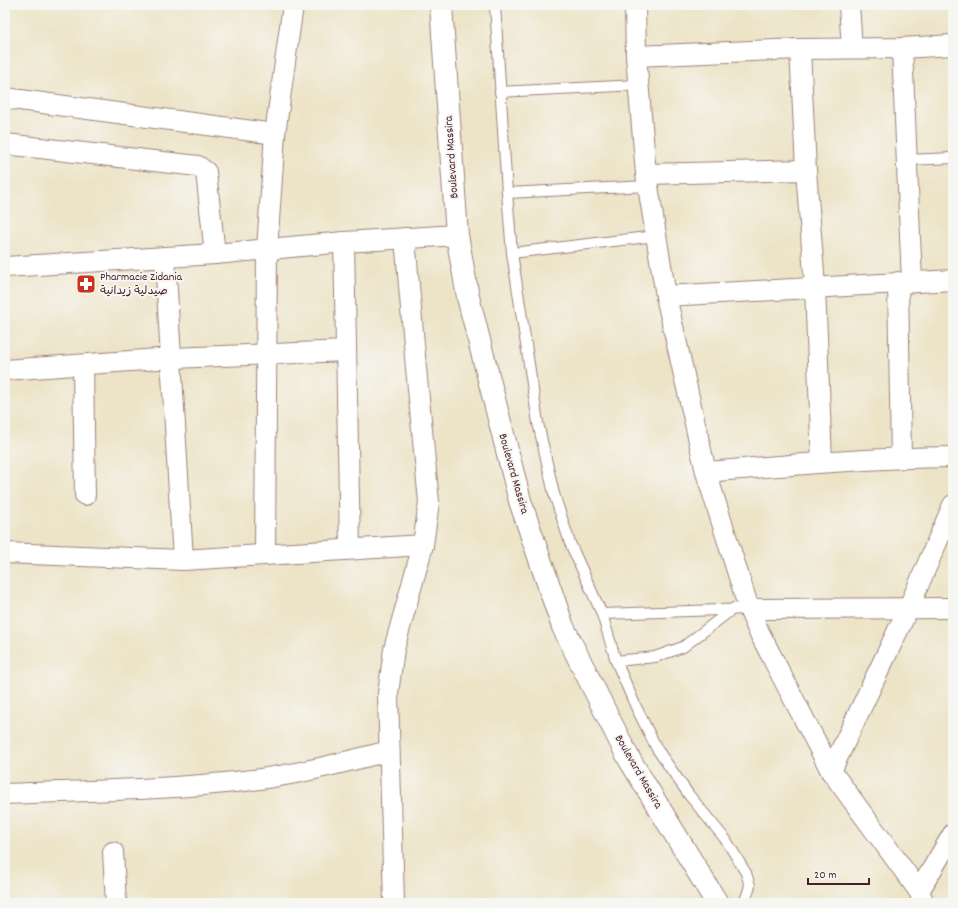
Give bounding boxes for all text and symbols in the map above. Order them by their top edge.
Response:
street label: Boulevard Massira [441,115,463,199]
place label: Pharmacie Zidania صيدلية زيدانية [100,269,182,300]
pharmacy icon: Pharmacie Zidania صيدلية زيدانية [75,273,97,295]
street label: Boulevard Massira [493,432,533,517]
street label: Boulevard Massira [610,732,666,812]
scale bar [808,860,869,886]
text: 20 m [814,867,837,884]

